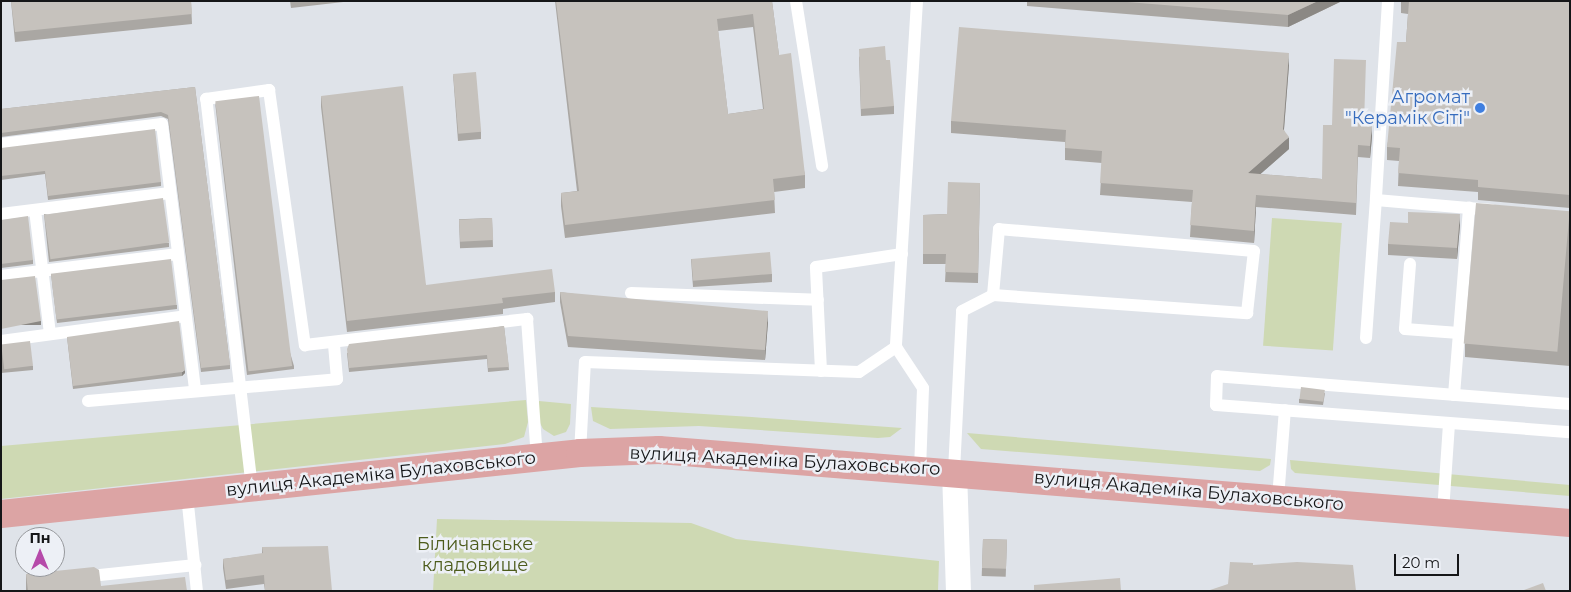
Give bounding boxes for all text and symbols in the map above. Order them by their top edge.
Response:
place label: Агромат "Керамік Сіті" [1345,87,1470,130]
marker: Агромат "Керамік Сіті" [1474,102,1486,114]
street label: вулиця Академіка Булаховського [629,442,941,480]
street label: вулиця Академіка Булаховського [225,447,537,501]
street label: вулиця Академіка Булаховського [1033,467,1345,515]
north arrow [15,527,65,577]
text: Пн [29,529,51,547]
park label: Біличанське кладовище [417,534,533,576]
scale bar [1396,544,1461,576]
text: 20 m [1402,553,1440,572]

